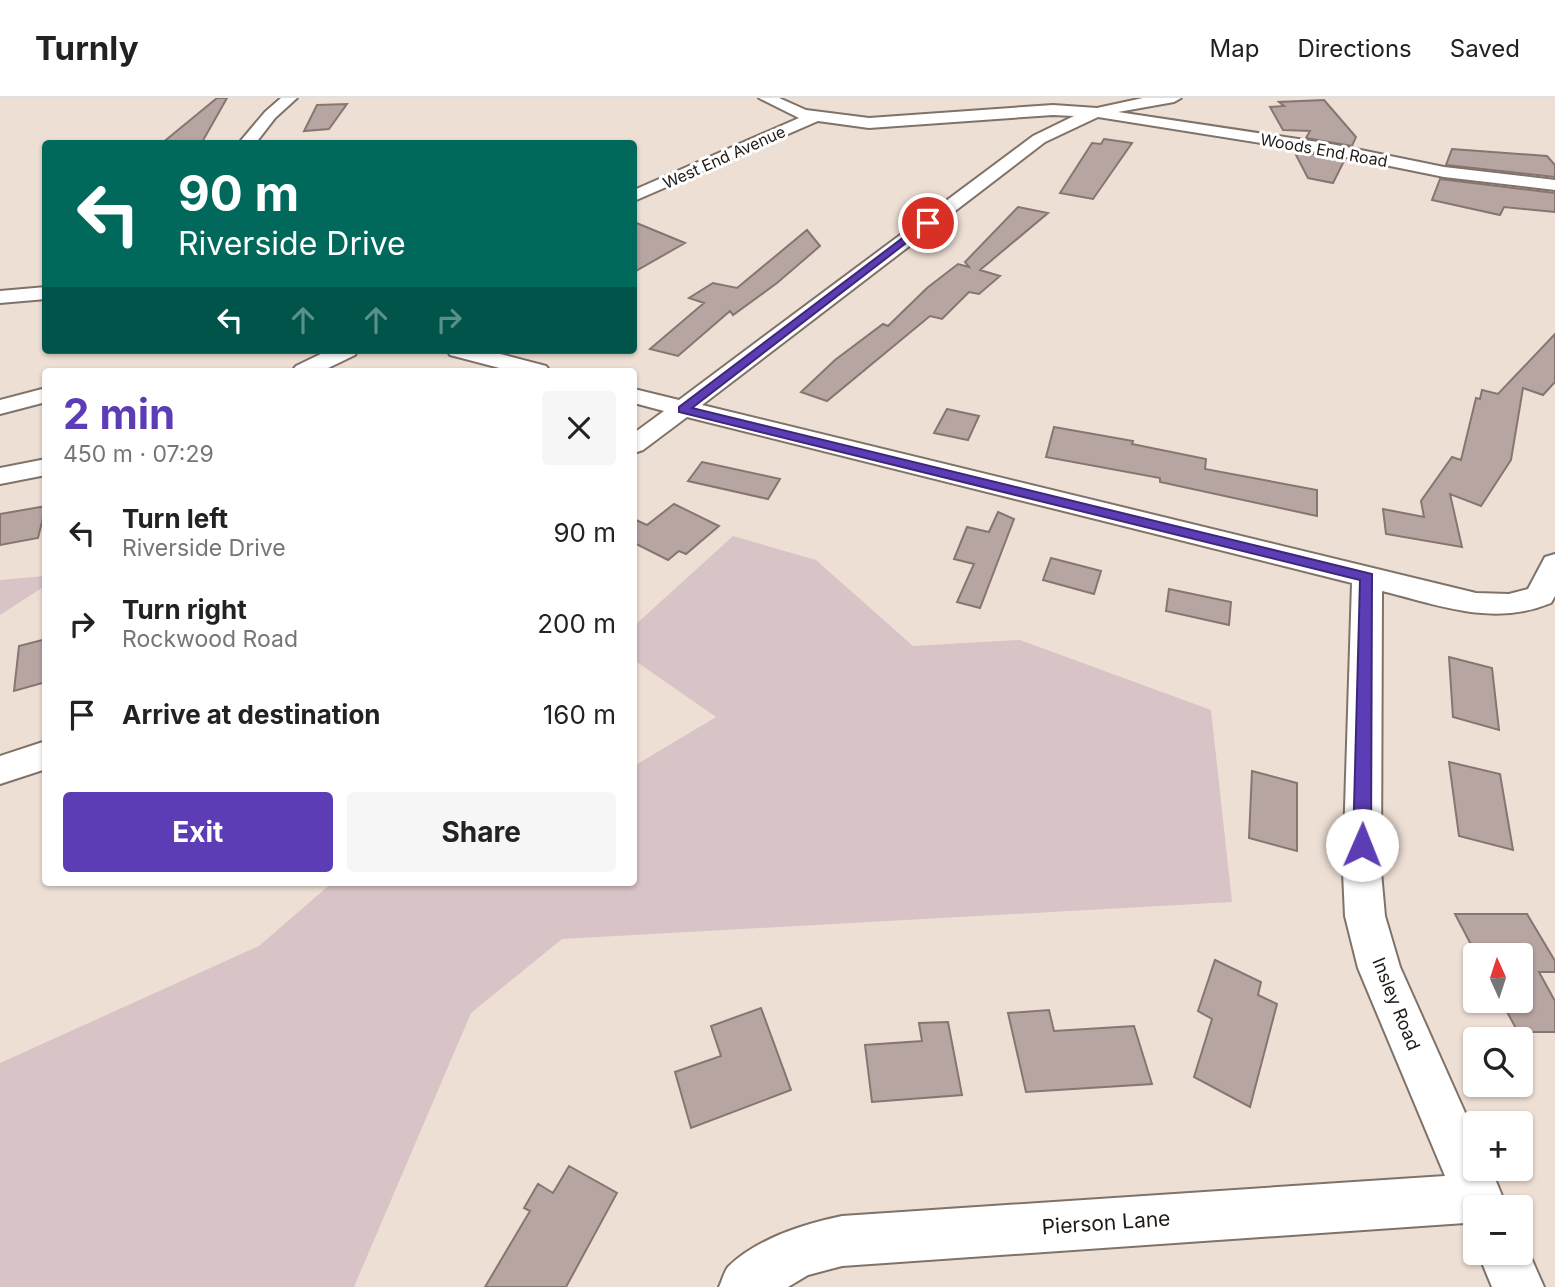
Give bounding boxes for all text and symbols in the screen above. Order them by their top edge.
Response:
text: Turnly [35,28,139,68]
text: Map [1210,34,1259,63]
text: Directions [1297,34,1412,63]
text: Saved [1450,34,1520,63]
street label: West End Avenue [660,121,788,193]
street label: Woods End Road [1259,129,1389,171]
text: 90 m [178,164,299,223]
icon: left [63,168,154,259]
pin [898,193,958,253]
icon: arrive [909,204,947,242]
text: Riverside Drive [178,224,406,263]
icon: left [211,301,249,339]
icon: ahead [284,301,322,339]
icon: ahead [357,301,395,339]
icon: right [430,301,468,339]
text: 2 min [63,388,175,439]
button: close [542,391,616,465]
text: 450 m · 07:29 [63,440,214,468]
text: Turn left [122,503,228,534]
icon: left [63,514,101,552]
text: 90 m [553,517,616,548]
text: Riverside Drive [122,534,286,562]
text: Turn right [122,594,247,625]
icon: right [63,605,101,643]
text: 200 m [537,608,616,639]
text: Rockwood Road [122,625,298,653]
icon: arrive [63,696,101,734]
text: Arrive at destination [122,699,381,730]
text: 160 m [543,699,616,730]
button: Exit [63,792,333,872]
button: Share [347,792,616,872]
position arrow [1325,808,1399,882]
north arrow [1463,943,1533,1013]
map controls [1463,943,1533,1265]
street label: Insley Road [1368,954,1425,1053]
button: search [1463,1027,1533,1097]
button: + [1463,1111,1533,1181]
button: − [1463,1195,1533,1265]
street label: Pierson Lane [1041,1206,1171,1239]

